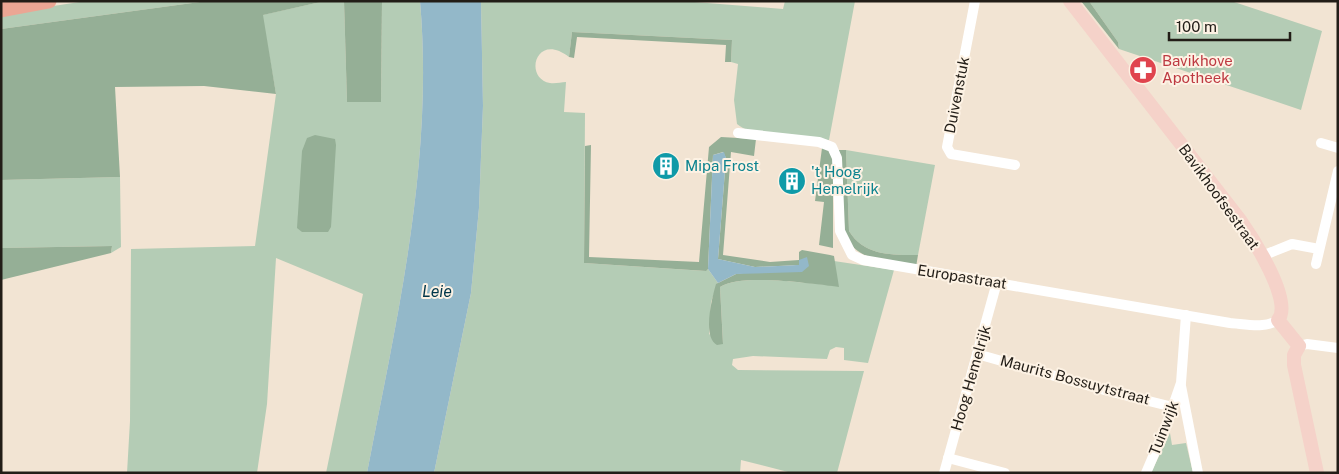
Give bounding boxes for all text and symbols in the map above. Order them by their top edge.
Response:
scale bar [1169,10,1290,42]
text: 100 m [1176,18,1217,35]
place label: Bavikhove Apotheek [1162,52,1233,86]
street label: Duivenstuk [941,55,972,135]
pharmacy icon: Bavikhove Apotheek [1128,55,1158,85]
street label: Bavikhoofsestraat [1175,141,1263,253]
building icon: Mipa Frost [651,151,681,181]
place label: Mipa Frost [685,157,759,174]
place label: 't Hoog Hemelrijk [811,163,879,197]
building icon: 't Hoog Hemelrijk [777,166,807,196]
street label: Europastraat [916,261,1008,292]
water label: Leie [422,282,452,301]
street label: Hoog Hemelrijk [947,323,994,433]
street label: Maurits Bossuytstraat [999,351,1152,408]
street label: Tuinwijk [1145,398,1182,457]

